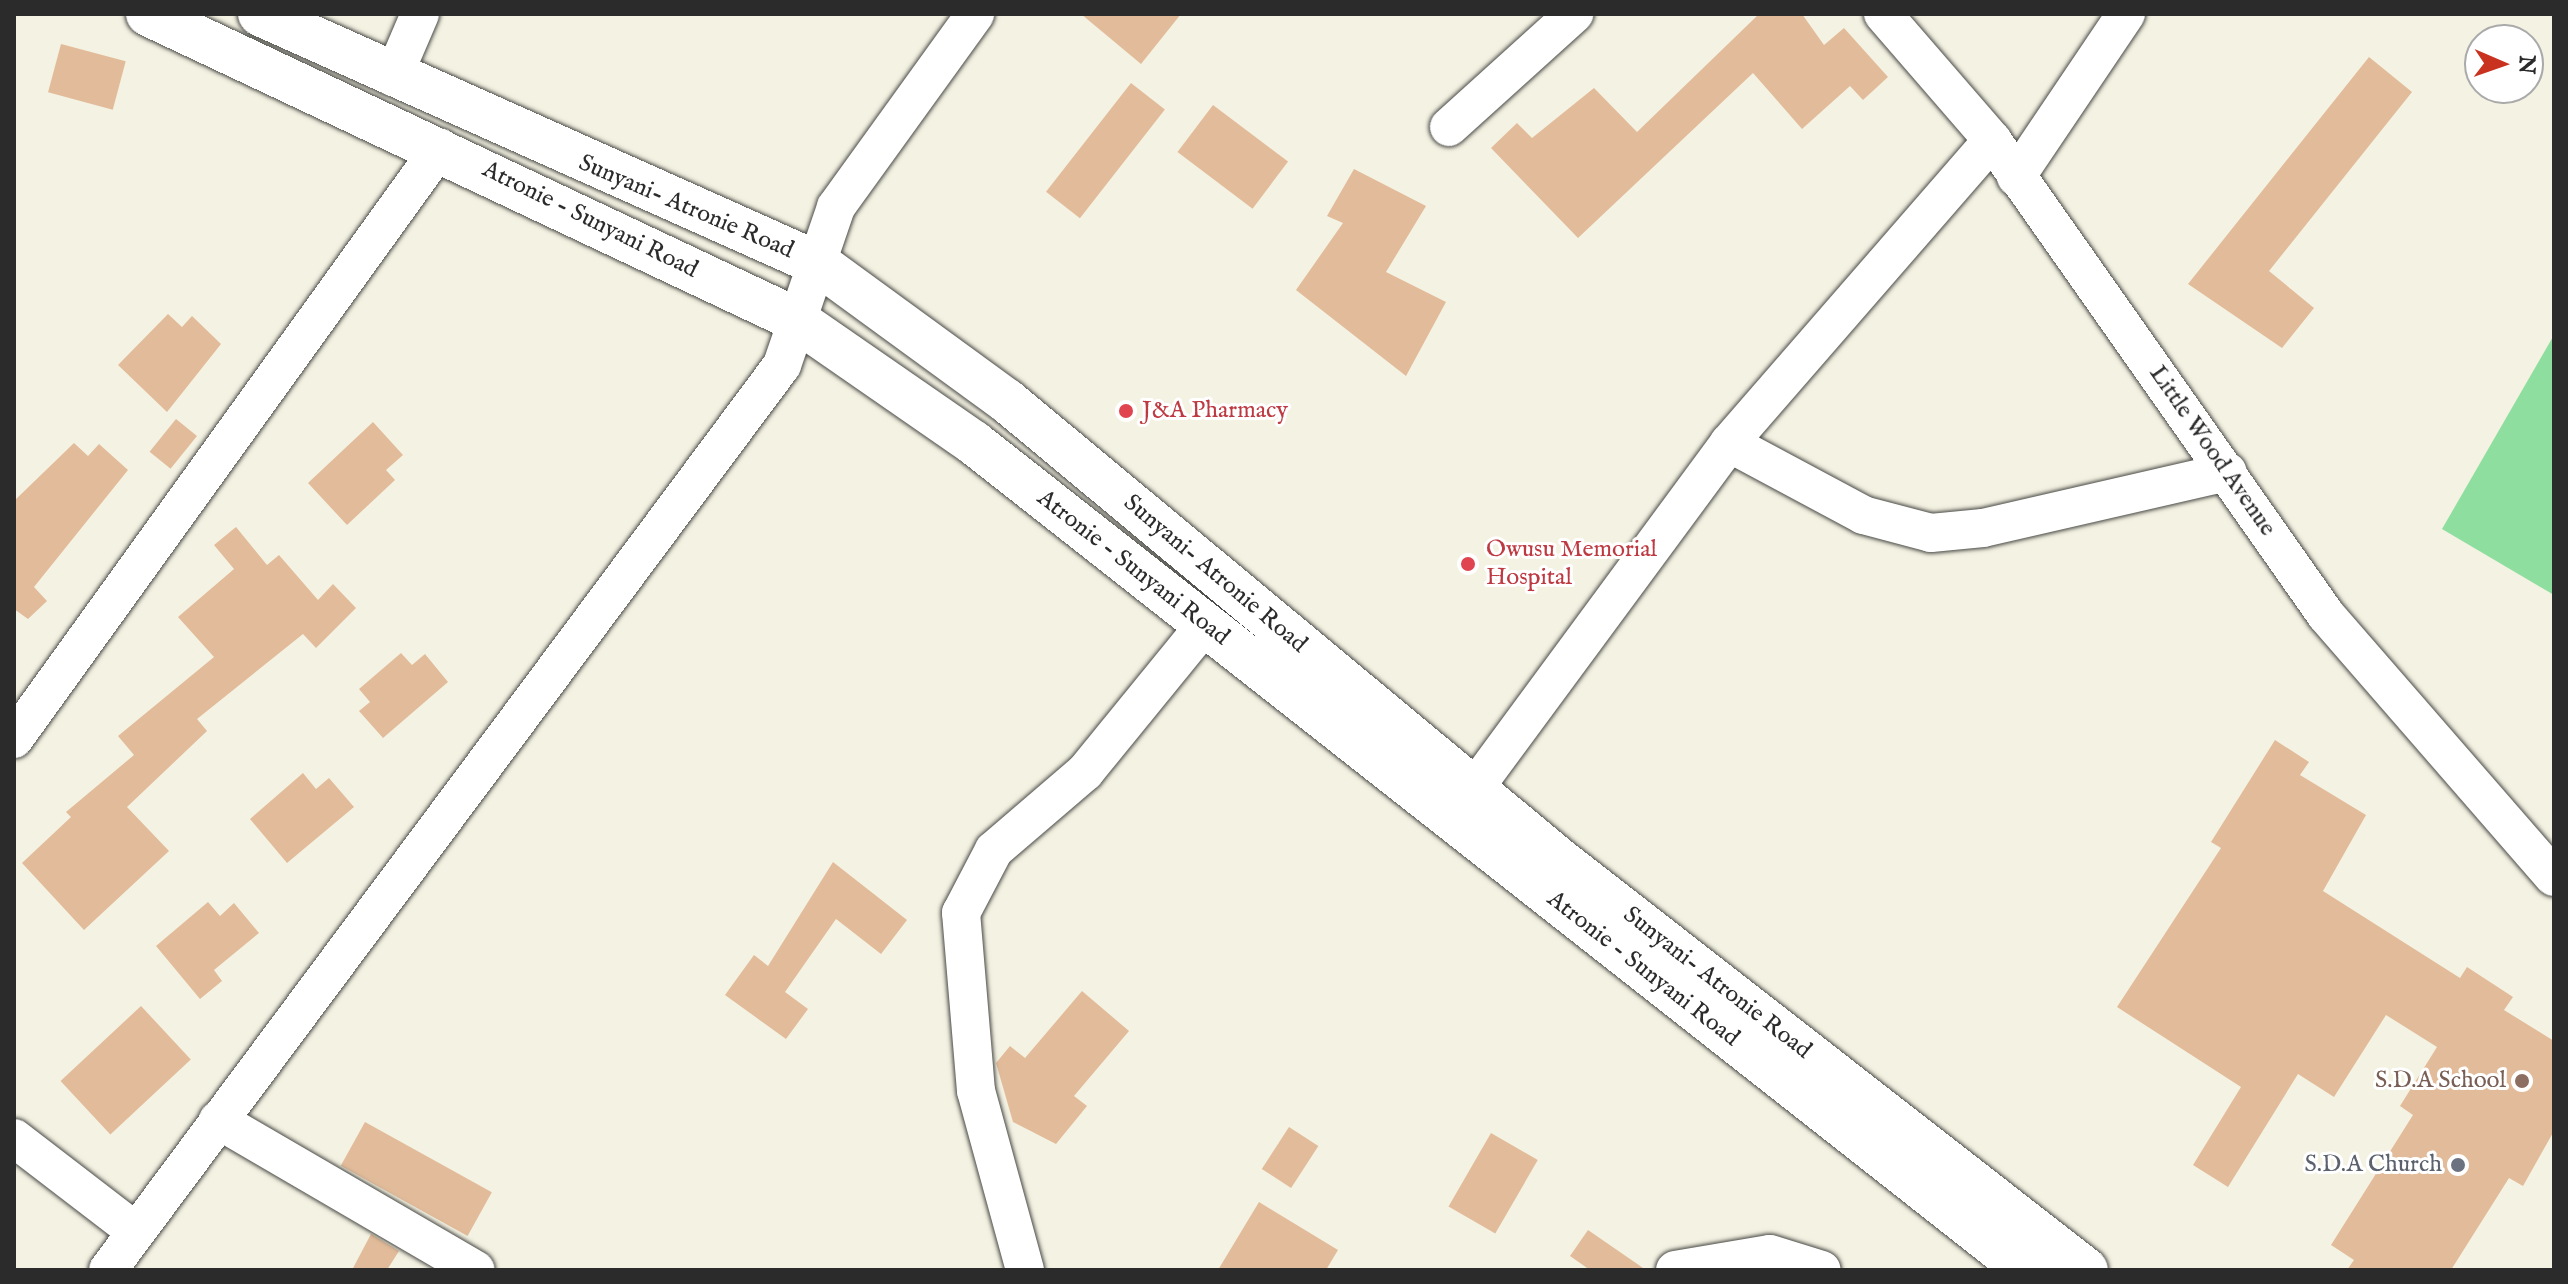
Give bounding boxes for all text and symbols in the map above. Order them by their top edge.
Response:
north arrow [2464,24,2544,104]
text: N [2512,55,2540,75]
street label: Sunyani- Atronie Road [574,149,798,265]
street label: Atronie - Sunyani Road [478,155,702,285]
street label: Little Wood Avenue [2142,360,2282,542]
place label: J&A Pharmacy [1142,397,1288,425]
marker: J&A Pharmacy [1117,402,1135,420]
street label: Atronie - Sunyani Road [1031,484,1235,652]
street label: Sunyani- Atronie Road [1117,489,1313,659]
place label: Owusu Memorial Hospital [1486,536,1657,592]
marker: Owusu Memorial Hospital [1457,553,1479,575]
street label: Atronie - Sunyani Road [1541,885,1745,1053]
street label: Sunyani- Atronie Road [1617,901,1817,1065]
place label: S.D.A School [2375,1067,2506,1095]
marker: S.D.A School [2513,1072,2531,1090]
place label: S.D.A Church [2305,1151,2442,1179]
marker: S.D.A Church [2449,1156,2467,1174]

